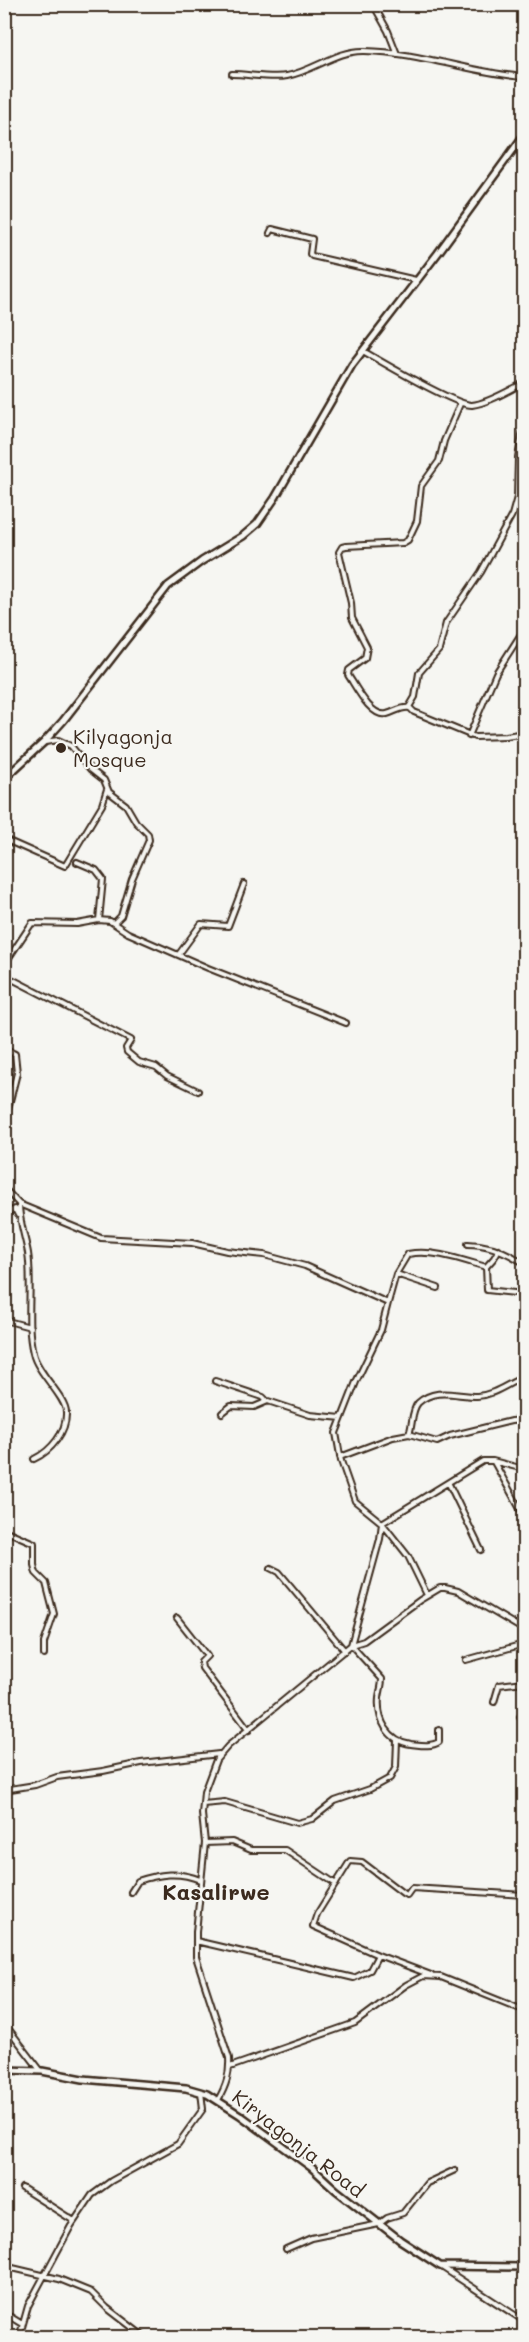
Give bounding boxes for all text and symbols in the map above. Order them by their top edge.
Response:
place label: Kilyagonja Mosque [73,723,173,772]
marker: Kilyagonja Mosque [54,741,68,755]
district label: Kasalirwe [162,1877,270,1906]
street label: Kiryagonja Road [228,2083,370,2203]

